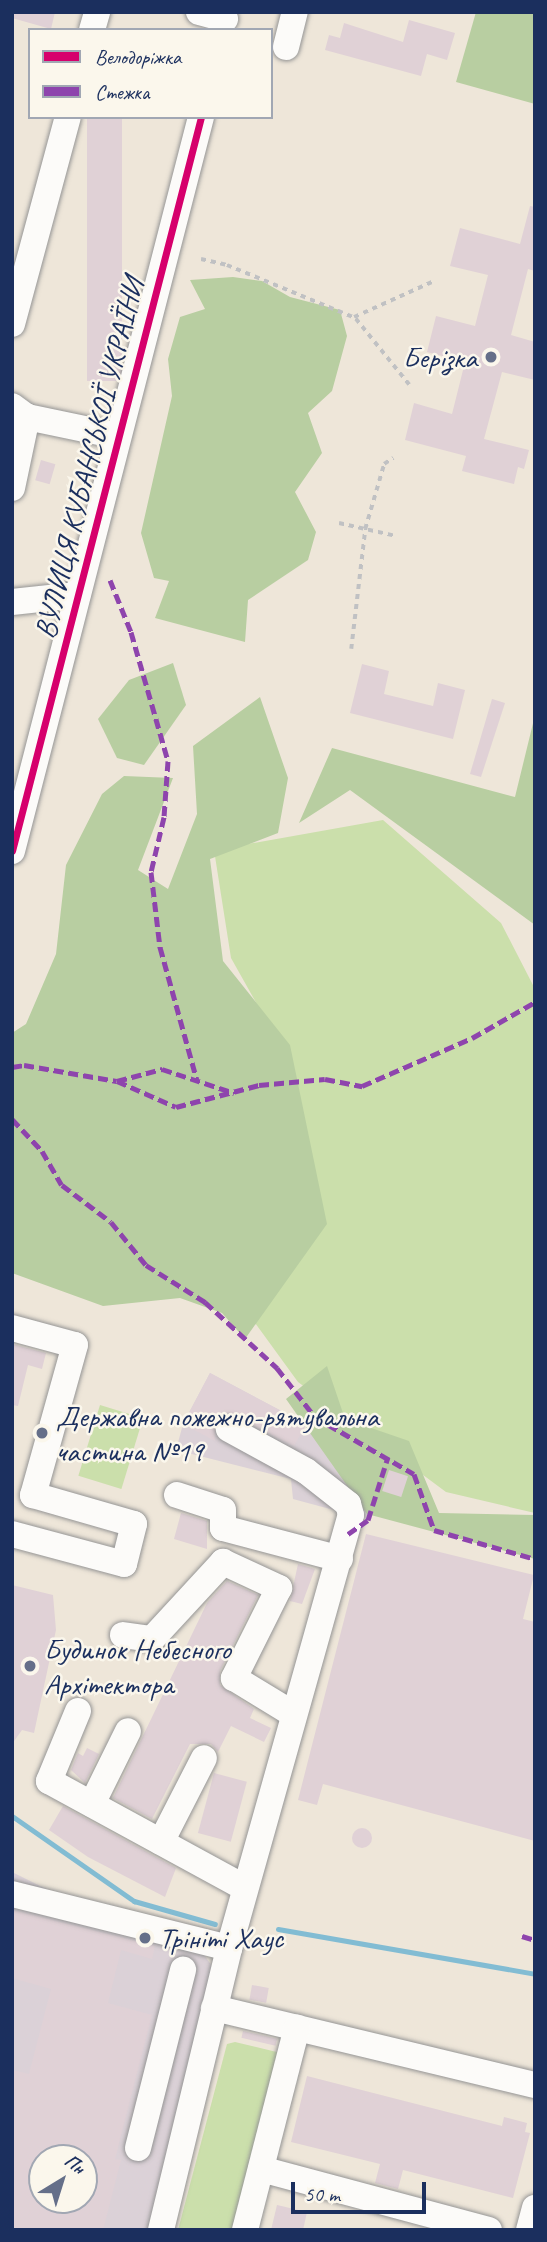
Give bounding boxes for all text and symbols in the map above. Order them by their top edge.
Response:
legend [28,28,273,119]
text: Велодоріжка [95,44,181,70]
text: Стежка [95,79,149,105]
street label: ВУЛИЦЯ КУБАНСЬКОЇ УКРАЇНИ [27,274,151,642]
place label: Берізка [403,339,477,375]
marker: Берізка [483,349,499,365]
place label: Державна пожежно-рятувальна частина №19 [56,1398,377,1468]
marker: Державна пожежно-рятувальна частина №19 [34,1425,50,1441]
place label: Будинок Небесного Архітектора [44,1631,231,1702]
marker: Будинок Небесного Архітектора [22,1658,38,1674]
place label: Трініті Хаус [159,1920,283,1956]
marker: Трініті Хаус [137,1930,153,1946]
north arrow [28,2144,98,2214]
text: Пн [59,2148,90,2180]
scale bar [295,2168,430,2212]
text: 50 m [304,2181,340,2207]

